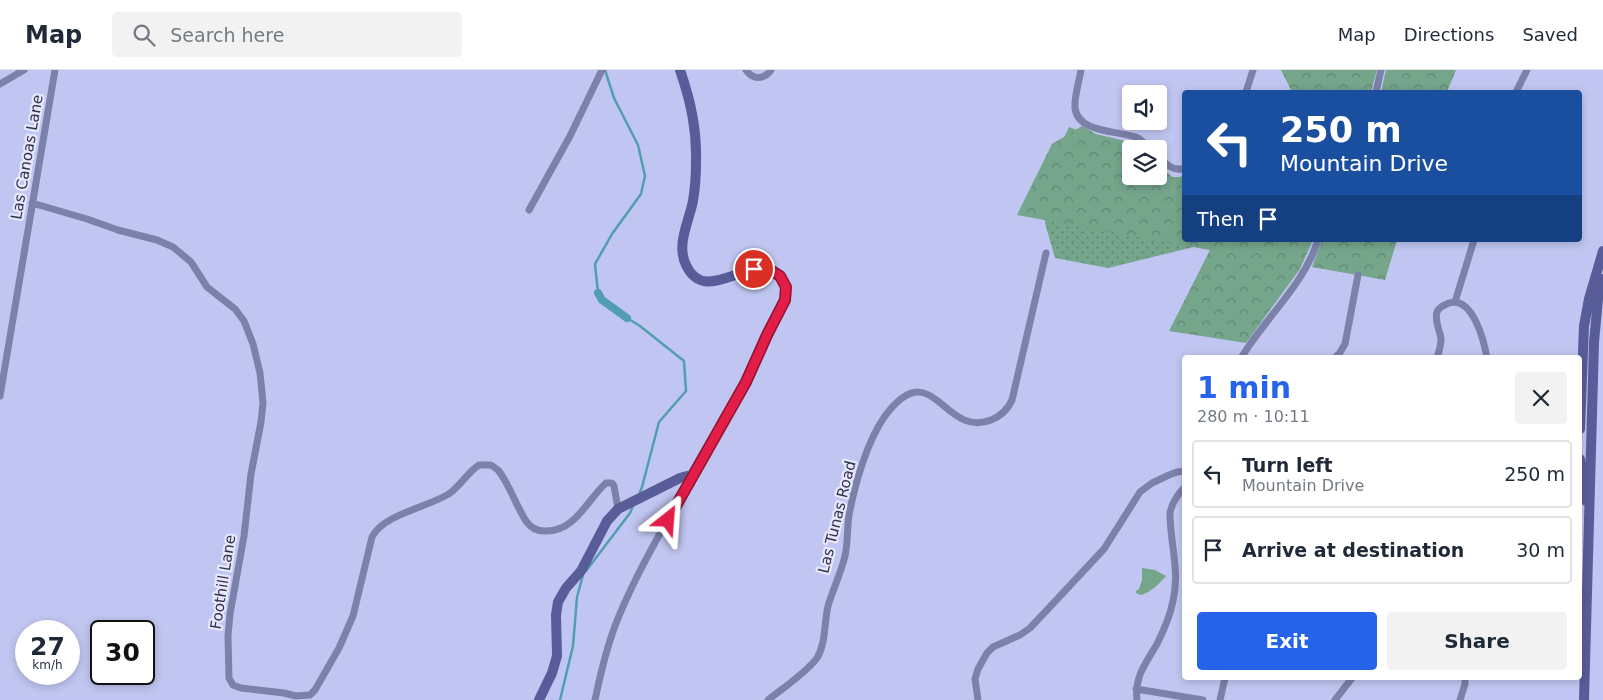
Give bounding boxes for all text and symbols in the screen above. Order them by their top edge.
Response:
search box [112,12,462,57]
text: Map [25,21,82,49]
icon: search [130,21,158,49]
text: Search here [170,24,284,46]
text: Map [1338,24,1376,45]
text: Directions [1404,24,1494,45]
text: Saved [1522,24,1578,45]
map controls [1122,85,1167,185]
button: sound [1122,85,1167,130]
street label: Las Canoas Lane [7,93,47,221]
icon: left [1197,110,1262,175]
text: 250 m [1280,110,1402,150]
button: layers [1122,140,1167,185]
text: Mountain Drive [1280,151,1448,176]
icon: arrive [1254,205,1282,233]
text: Then [1197,208,1244,230]
pin [733,248,775,290]
icon: arrive [740,255,768,283]
text: 1 min [1197,370,1291,405]
button: close [1515,372,1567,424]
text: 280 m · 10:11 [1197,407,1310,426]
text: Turn left [1242,454,1333,476]
street label: Las Tunas Road [814,459,860,575]
icon: left [1199,460,1227,488]
text: 250 m [1504,463,1565,485]
text: Mountain Drive [1242,476,1364,495]
position arrow [641,493,693,545]
street label: Foothill Lane [207,533,239,631]
icon: arrive [1199,536,1227,564]
text: Arrive at destination [1242,539,1464,561]
text: 30 m [1516,539,1565,561]
button: Exit [1197,612,1377,670]
button: Share [1387,612,1567,670]
speed limit sign: 30 [90,620,155,685]
text: 27 [30,632,65,661]
text: km/h [32,658,63,672]

